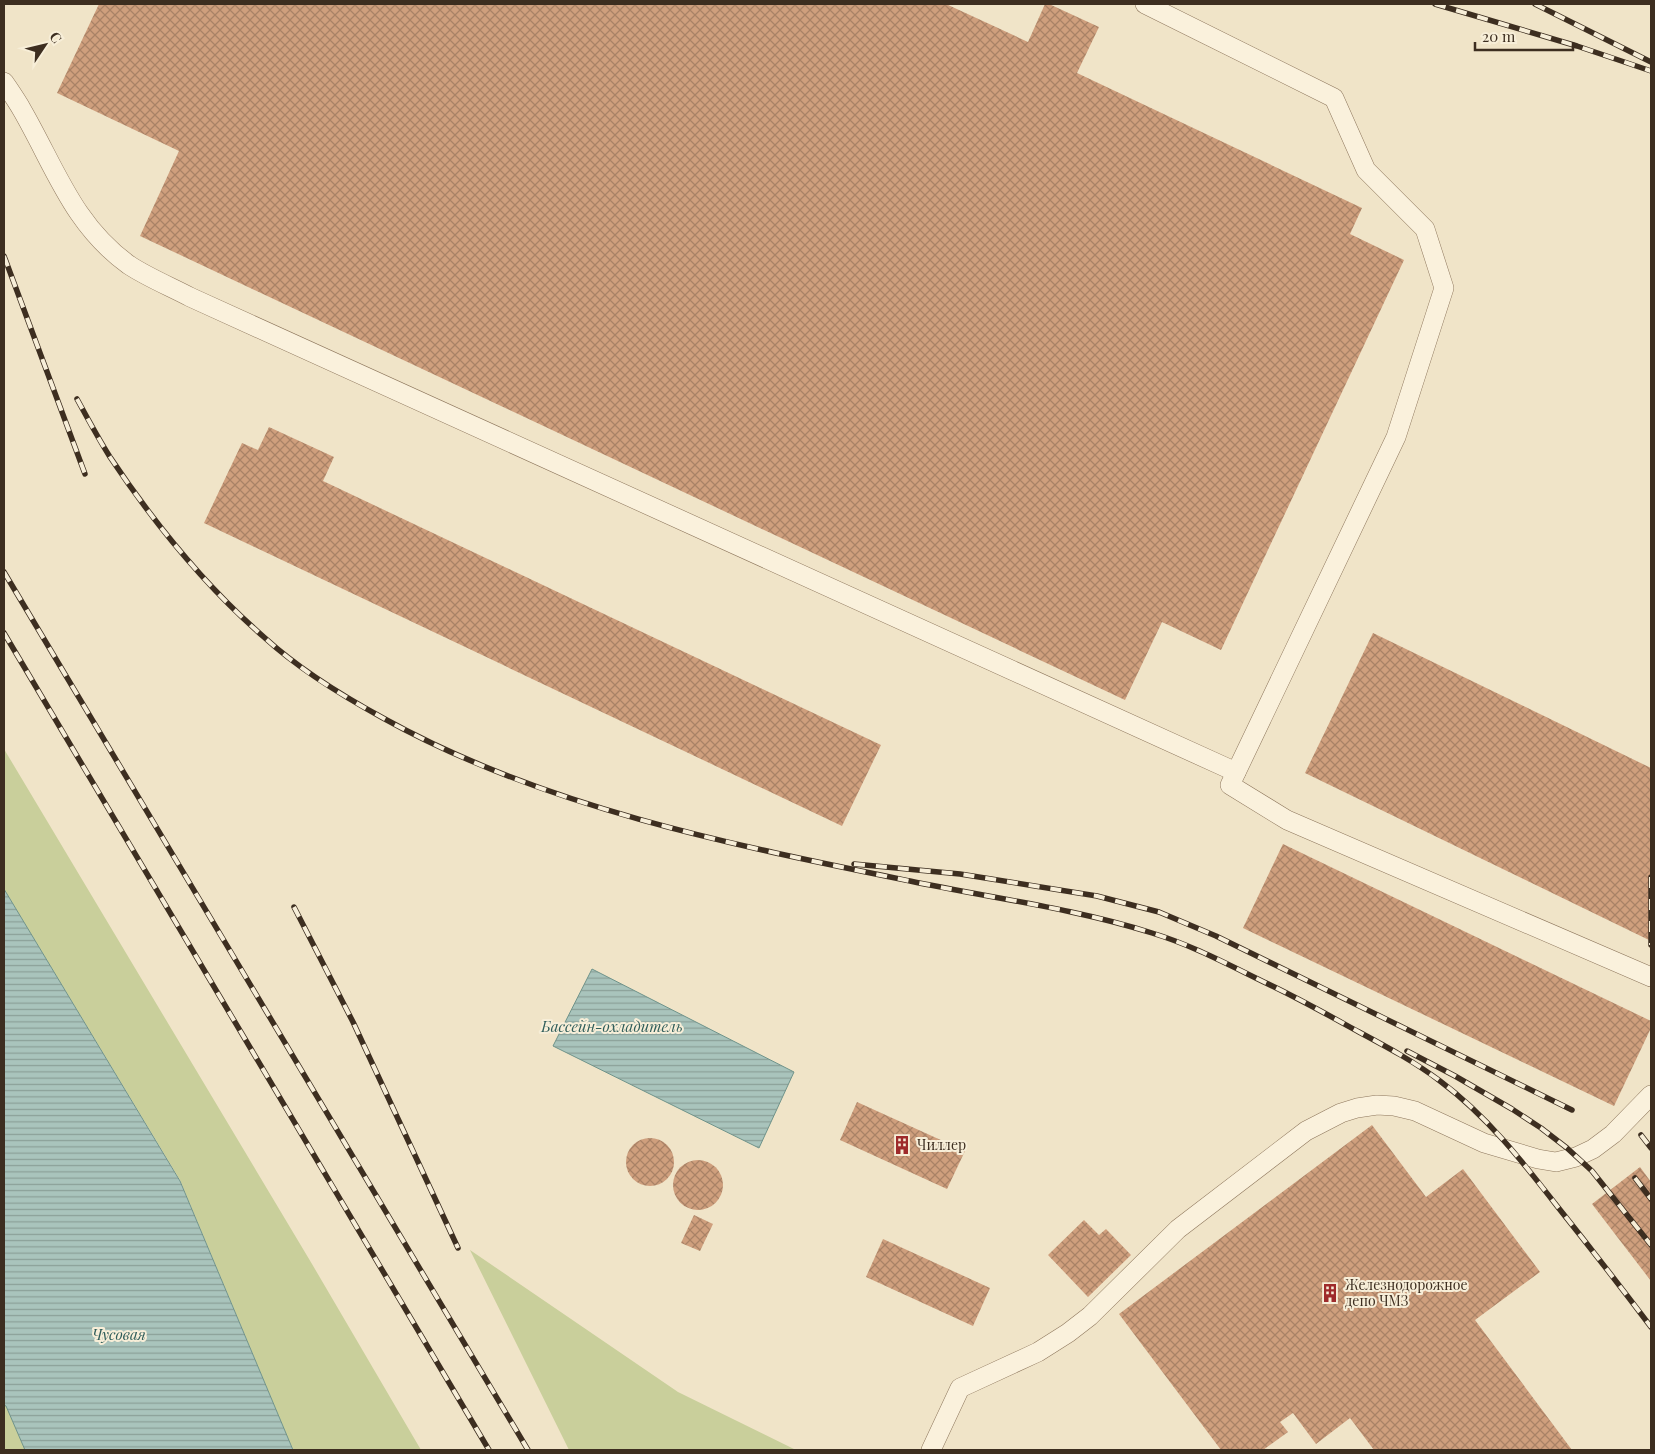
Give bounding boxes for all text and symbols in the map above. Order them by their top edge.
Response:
north arrow [20,20,70,70]
scale bar [1475,20,1572,52]
text: 20 m [1482,26,1516,46]
text: С [45,28,67,47]
water label: Бассейн-охладитель [540,1016,683,1036]
building icon: Чиллер [891,1134,913,1156]
place label: Чиллер [917,1135,966,1154]
place label: Железнодорожное депо ЧМЗ [1345,1275,1468,1310]
building icon: Железнодорожное депо ЧМЗ [1319,1282,1341,1304]
water label: Чусовая [92,1324,146,1344]

